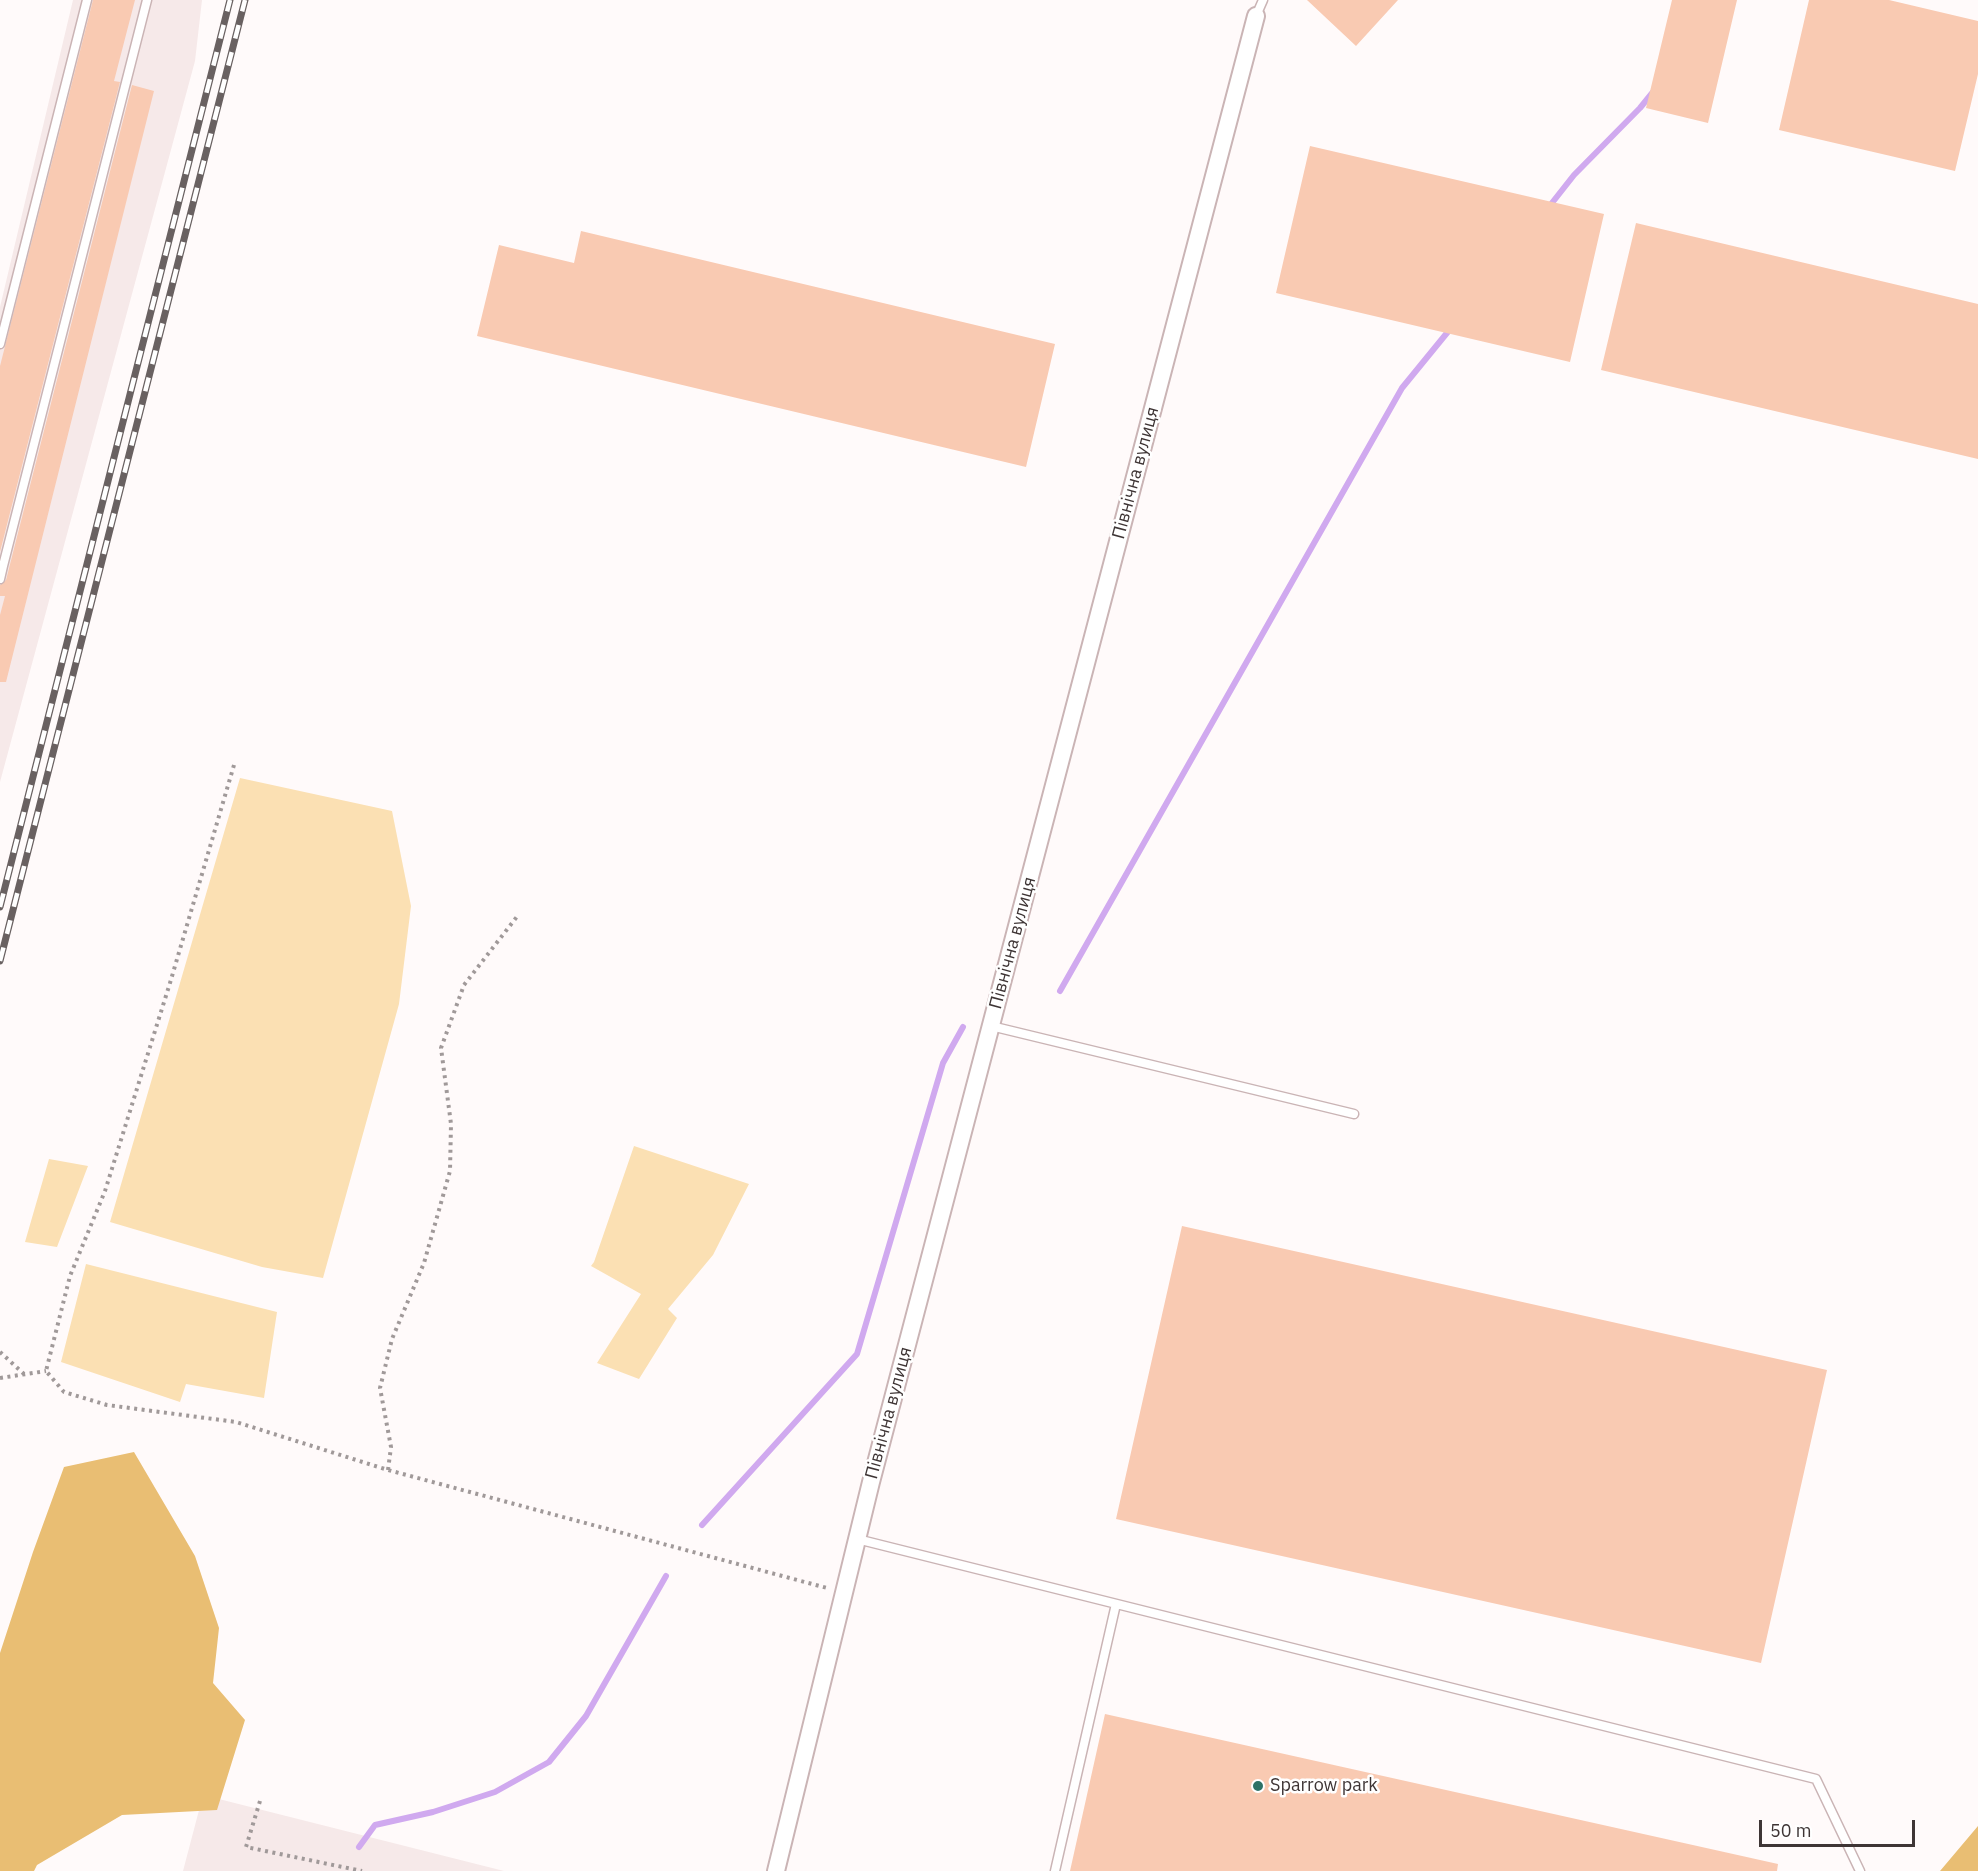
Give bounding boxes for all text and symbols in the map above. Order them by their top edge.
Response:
street label: Північна вулиця [1108,405,1164,541]
street label: Північна вулиця [985,875,1041,1011]
street label: Північна вулиця [861,1345,917,1481]
place label: Sparrow park [1270,1775,1378,1797]
marker: Sparrow park [1251,1779,1265,1793]
scale bar [1762,1808,1918,1846]
text: 50 m [1770,1819,1812,1842]

